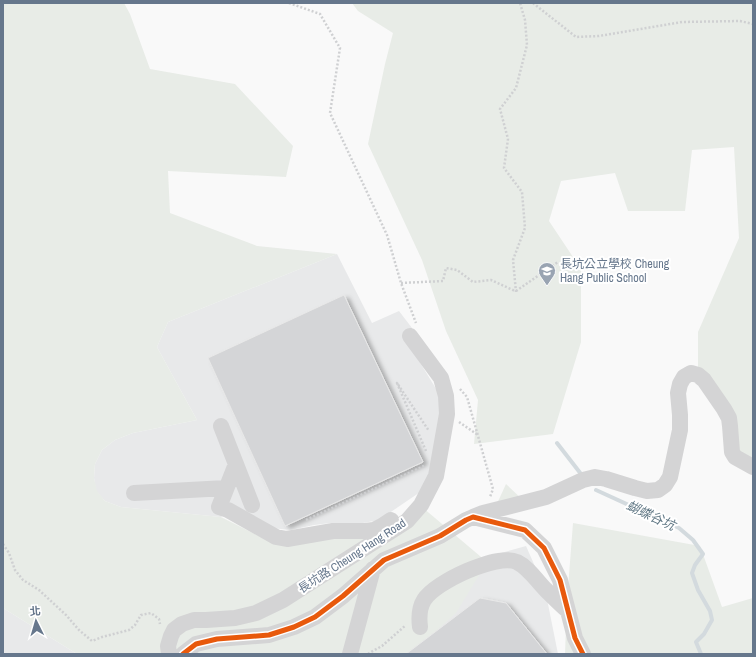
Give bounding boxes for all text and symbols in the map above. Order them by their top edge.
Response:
place label: 長坑公立學校 Cheung Hang Public School [560,256,670,286]
school or university icon: 長坑公立學校 Cheung Hang Public School [537,261,557,286]
water label: 蝴蝶谷坑 [624,497,680,535]
street label: 長坑路 Cheung Hang Road [295,515,409,597]
north arrow [16,601,56,641]
text: 北 [29,604,41,618]

